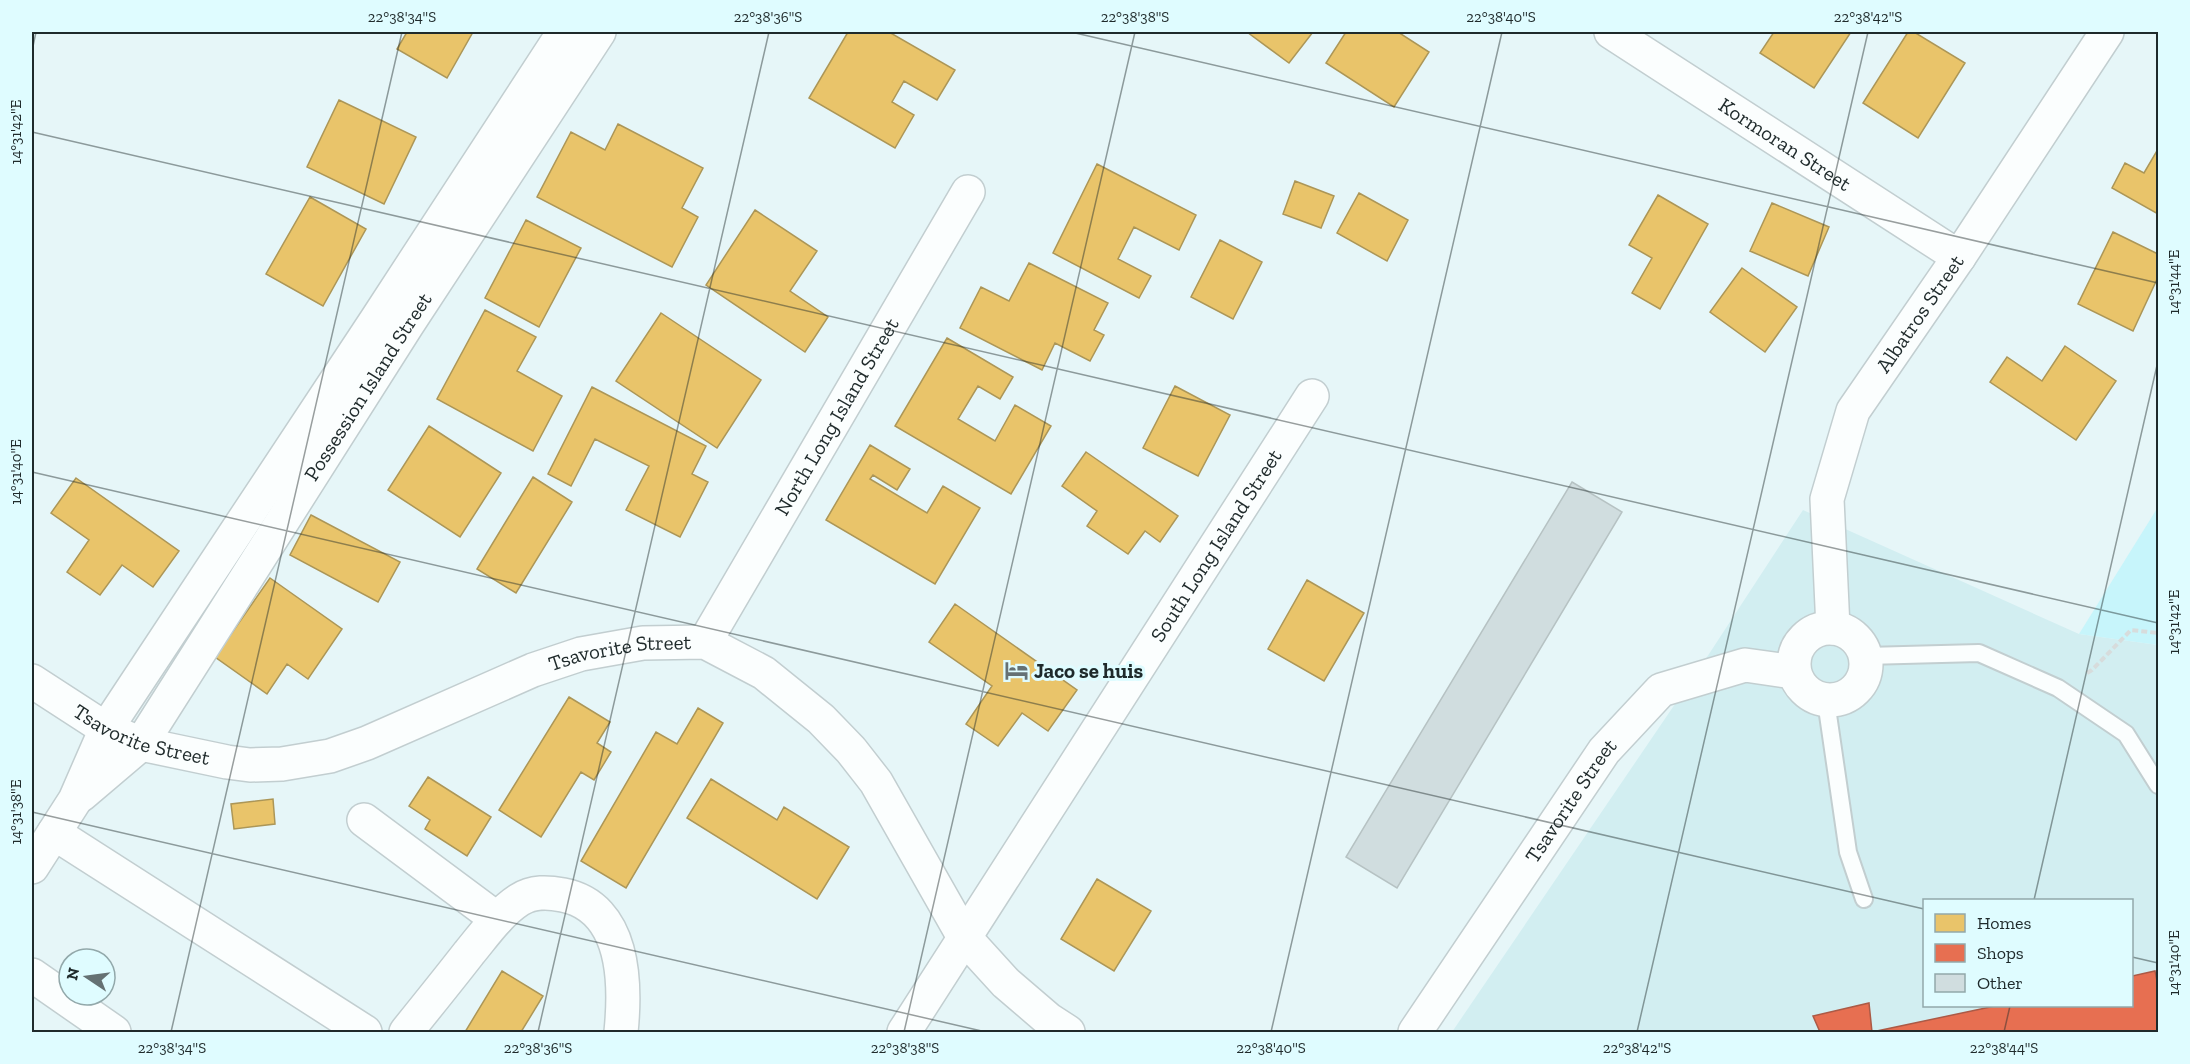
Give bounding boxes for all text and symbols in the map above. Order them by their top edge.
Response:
text: 22°38'34"S [368,8,436,26]
text: 22°38'36"S [734,8,802,26]
text: 22°38'38"S [1101,8,1169,26]
text: 22°38'40"S [1466,8,1536,26]
text: 22°38'42"S [1834,8,1902,26]
street label: Kormoran Street [1714,92,1856,196]
text: 14°31'42"E [7,99,25,164]
text: 14°31'44"E [2165,249,2183,314]
street label: Albatros Street [1870,250,1969,377]
street label: Possession Island Street [298,288,437,485]
street label: North Long Island Street [769,313,904,520]
text: 14°31'40"E [7,439,25,505]
street label: South Long Island Street [1145,444,1287,646]
text: 14°31'42"E [2165,589,2183,654]
street label: Tsavorite Street [545,629,692,676]
hotel icon: Jaco se huis [1003,658,1029,684]
place label: Jaco se huis [1034,658,1143,683]
street label: Tsavorite Street [69,698,212,770]
street label: Tsavorite Street [1520,733,1622,867]
text: 14°31'38"E [7,779,25,844]
legend [1923,899,2133,1007]
text: Homes [1977,912,2031,934]
text: 14°31'40"E [2165,930,2183,996]
text: Shops [1977,942,2024,964]
north arrow [57,947,117,1007]
text: N [62,966,83,982]
text: Other [1977,972,2023,994]
text: 22°38'34"S [138,1039,206,1057]
text: 22°38'36"S [504,1039,572,1057]
text: 22°38'38"S [871,1039,939,1057]
text: 22°38'40"S [1236,1039,1306,1057]
text: 22°38'42"S [1603,1039,1671,1057]
text: 22°38'44"S [1970,1039,2038,1057]

